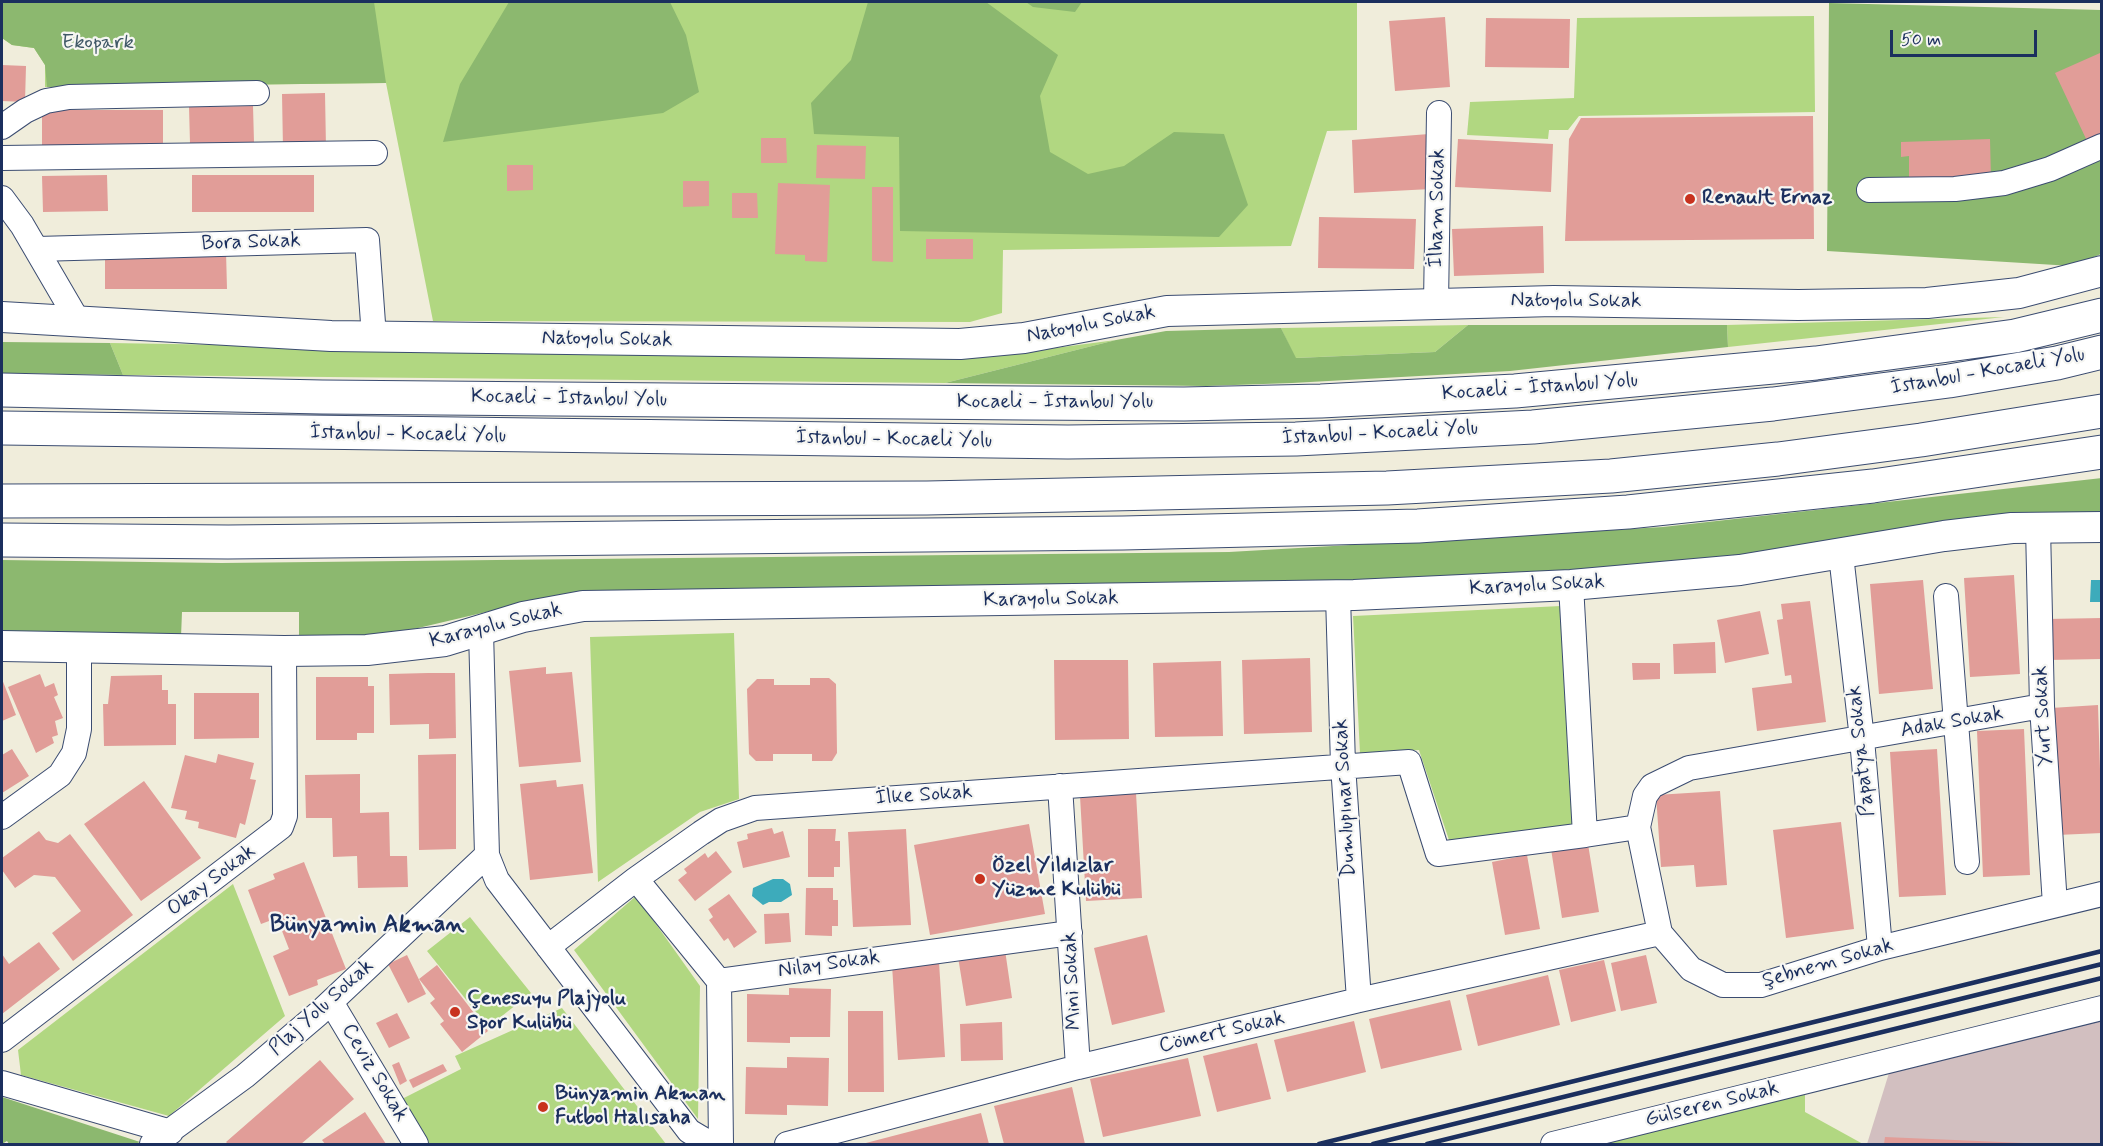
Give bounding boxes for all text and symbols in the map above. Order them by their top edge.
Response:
scale bar [1893,18,2040,56]
text: 50 m [1901,28,1941,52]
park label: Ekopark [62,31,134,57]
street label: İlham Sokak [1424,148,1452,268]
place label: Renault Ernaz [1702,186,1832,212]
marker: Renault Ernaz [1683,192,1697,206]
street label: Bora Sokak [201,229,301,257]
street label: Natoyolu Sokak [1511,289,1641,315]
street label: Natoyolu Sokak [1024,300,1158,350]
street label: Natoyolu Sokak [541,326,673,354]
street label: İstanbul - Kocaeli Yolu [1889,343,2087,401]
street label: Kocaeli - İstanbul Yolu [1441,369,1639,407]
street label: Kocaeli - İstanbul Yolu [471,385,667,413]
street label: Kocaeli - İstanbul Yolu [957,390,1153,416]
street label: İstanbul - Kocaeli Yolu [1281,416,1479,452]
street label: İstanbul - Kocaeli Yolu [310,421,506,449]
street label: İstanbul - Kocaeli Yolu [796,426,992,454]
street label: Karayolu Sokak [1469,570,1605,602]
street label: Karayolu Sokak [983,586,1119,614]
street label: Karayolu Sokak [427,597,565,655]
street label: Yurt Sokak [2029,665,2059,767]
street label: Papatya Sokak [1843,684,1881,818]
street label: Adak Sokak [1898,702,2006,744]
street label: Dumlupınar Sokak [1329,718,1363,878]
street label: İlke Sokak [875,780,973,812]
street label: Okay Sokak [163,839,261,923]
place label: Özel Yıldızlar Yüzme Kulübü [992,854,1121,904]
marker: Özel Yıldızlar Yüzme Kulübü [973,872,987,886]
district label: Bünyamin Akman [270,912,464,940]
street label: Mini Sokak [1058,931,1088,1031]
street label: Şebnem Sokak [1760,933,1896,995]
street label: Nilay Sokak [776,945,882,985]
street label: Plaj Yolu Sokak [264,954,380,1062]
place label: Çenesuyu Plajyolu Spor Kulübü [467,987,626,1037]
marker: Çenesuyu Plajyolu Spor Kulübü [448,1005,462,1019]
street label: Cömert Sokak [1157,1006,1287,1060]
street label: Ceviz Sokak [335,1019,413,1127]
street label: Gülseren Sokak [1643,1076,1781,1134]
place label: Bünyamin Akman Futbol Halısaha [555,1082,725,1132]
marker: Bünyamin Akman Futbol Halısaha [536,1100,550,1114]

